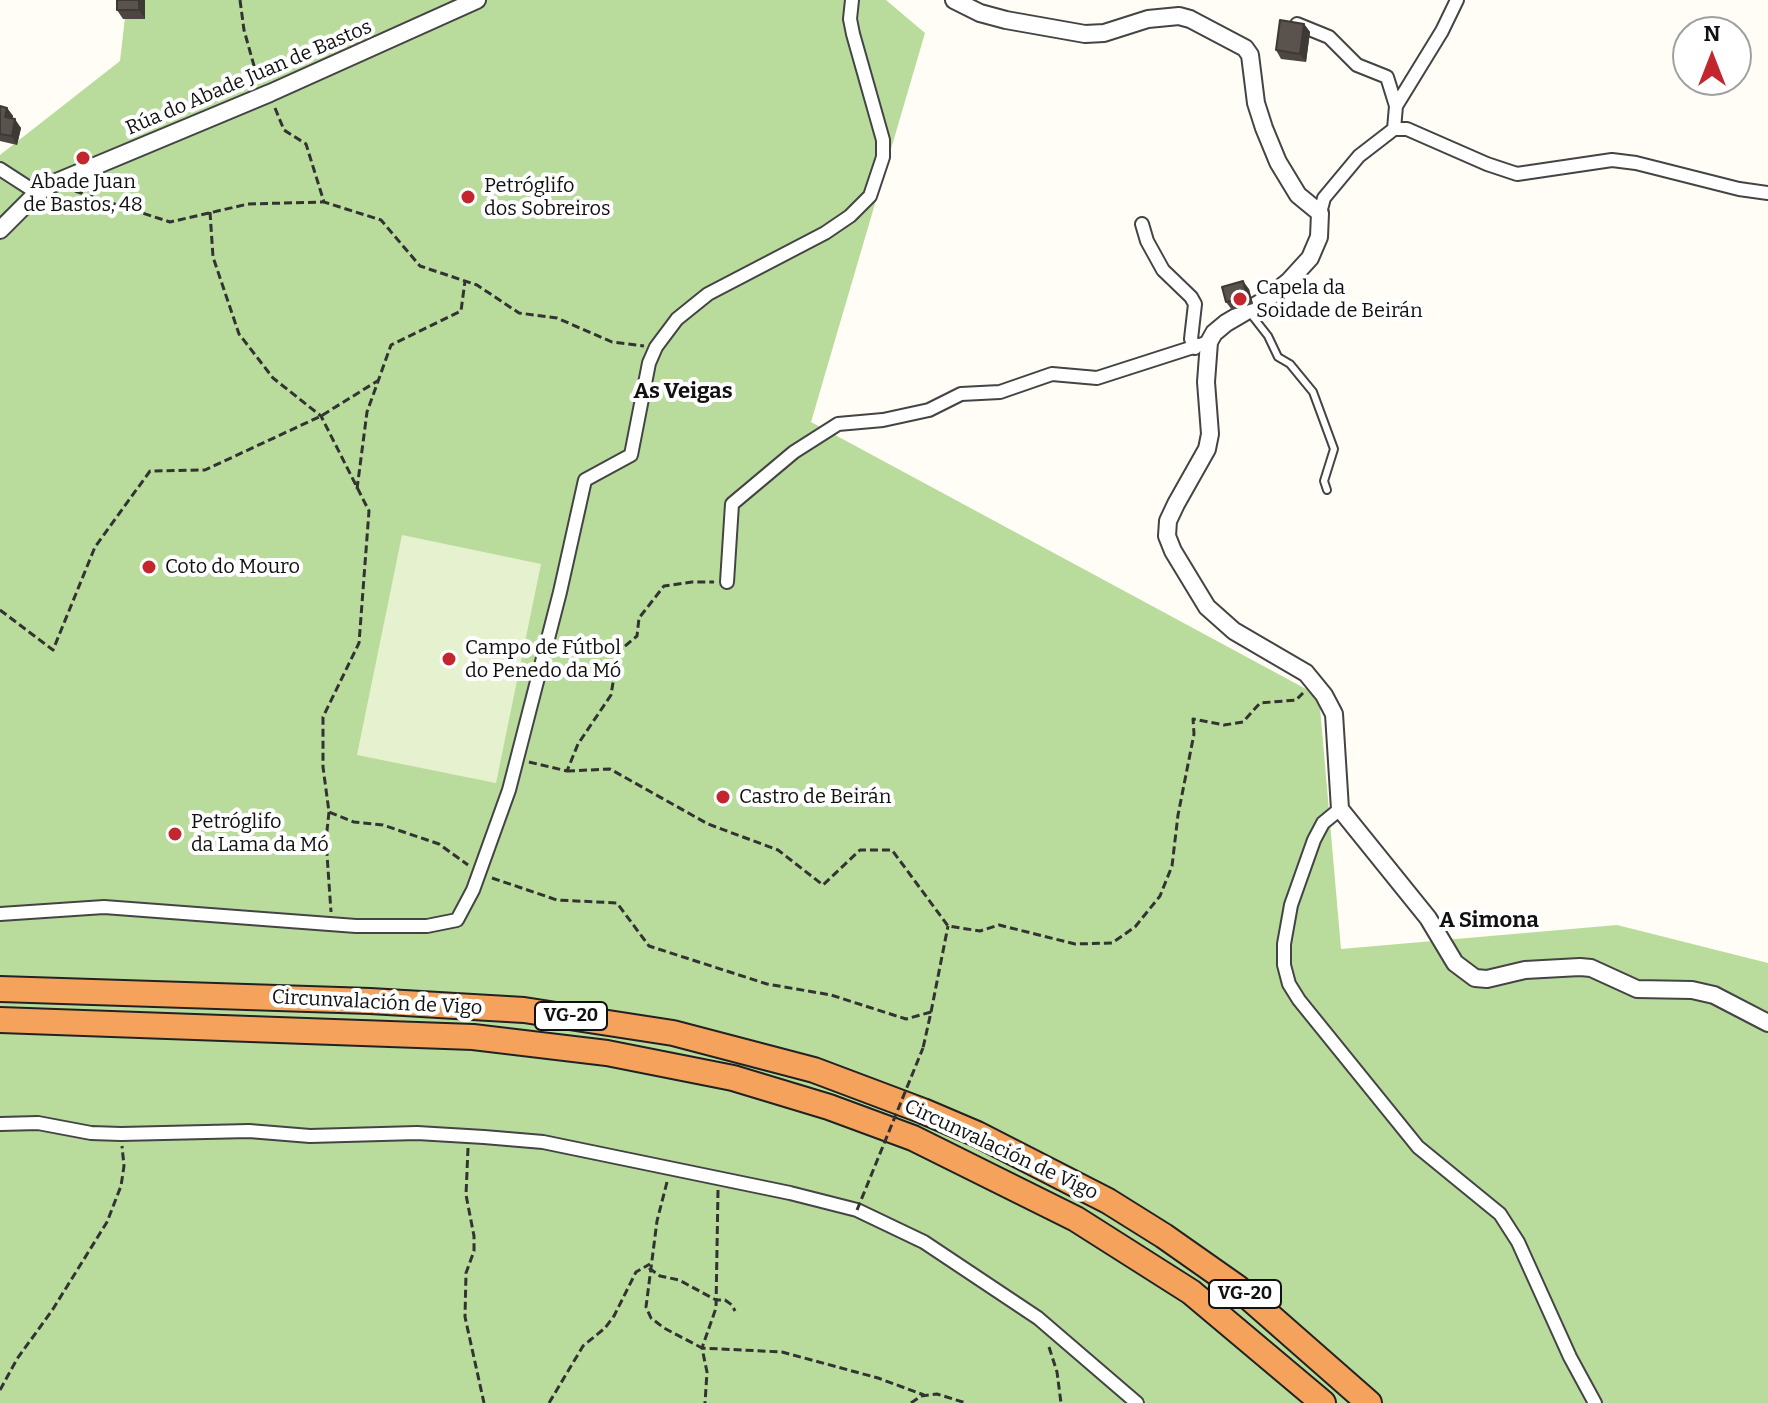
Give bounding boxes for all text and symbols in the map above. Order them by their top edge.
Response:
street label: Rúa do Abade Juan de Bastos [122,15,376,141]
north arrow [1672,16,1752,96]
text: N [1704,20,1720,47]
marker: Abade Juan de Bastos, 48 [74,149,92,167]
place label: Abade Juan de Bastos, 48 [23,170,143,217]
place label: Petróglifo dos Sobreiros [484,174,610,221]
marker: Petróglifo dos Sobreiros [459,188,477,206]
place label: Capela da Soidade de Beirán [1256,276,1423,323]
marker: Capela da Soidade de Beirán [1231,290,1249,308]
district label: As Veigas [633,379,733,405]
place label: Coto do Mouro [165,555,300,579]
marker: Coto do Mouro [140,558,158,576]
place label: Campo de Fútbol do Penedo da Mó [465,636,621,683]
marker: Campo de Fútbol do Penedo da Mó [440,650,458,668]
place label: Castro de Beirán [739,785,891,809]
marker: Castro de Beirán [714,788,732,806]
place label: Petróglifo da Lama da Mó [191,810,329,857]
marker: Petróglifo da Lama da Mó [166,825,184,843]
district label: A Simona [1439,908,1539,934]
street label: Circunvalación de Vigo [271,985,483,1021]
road number: VG-20 [535,1002,607,1030]
street label: Circunvalación de Vigo [900,1095,1102,1205]
road number: VG-20 [1209,1280,1281,1308]

